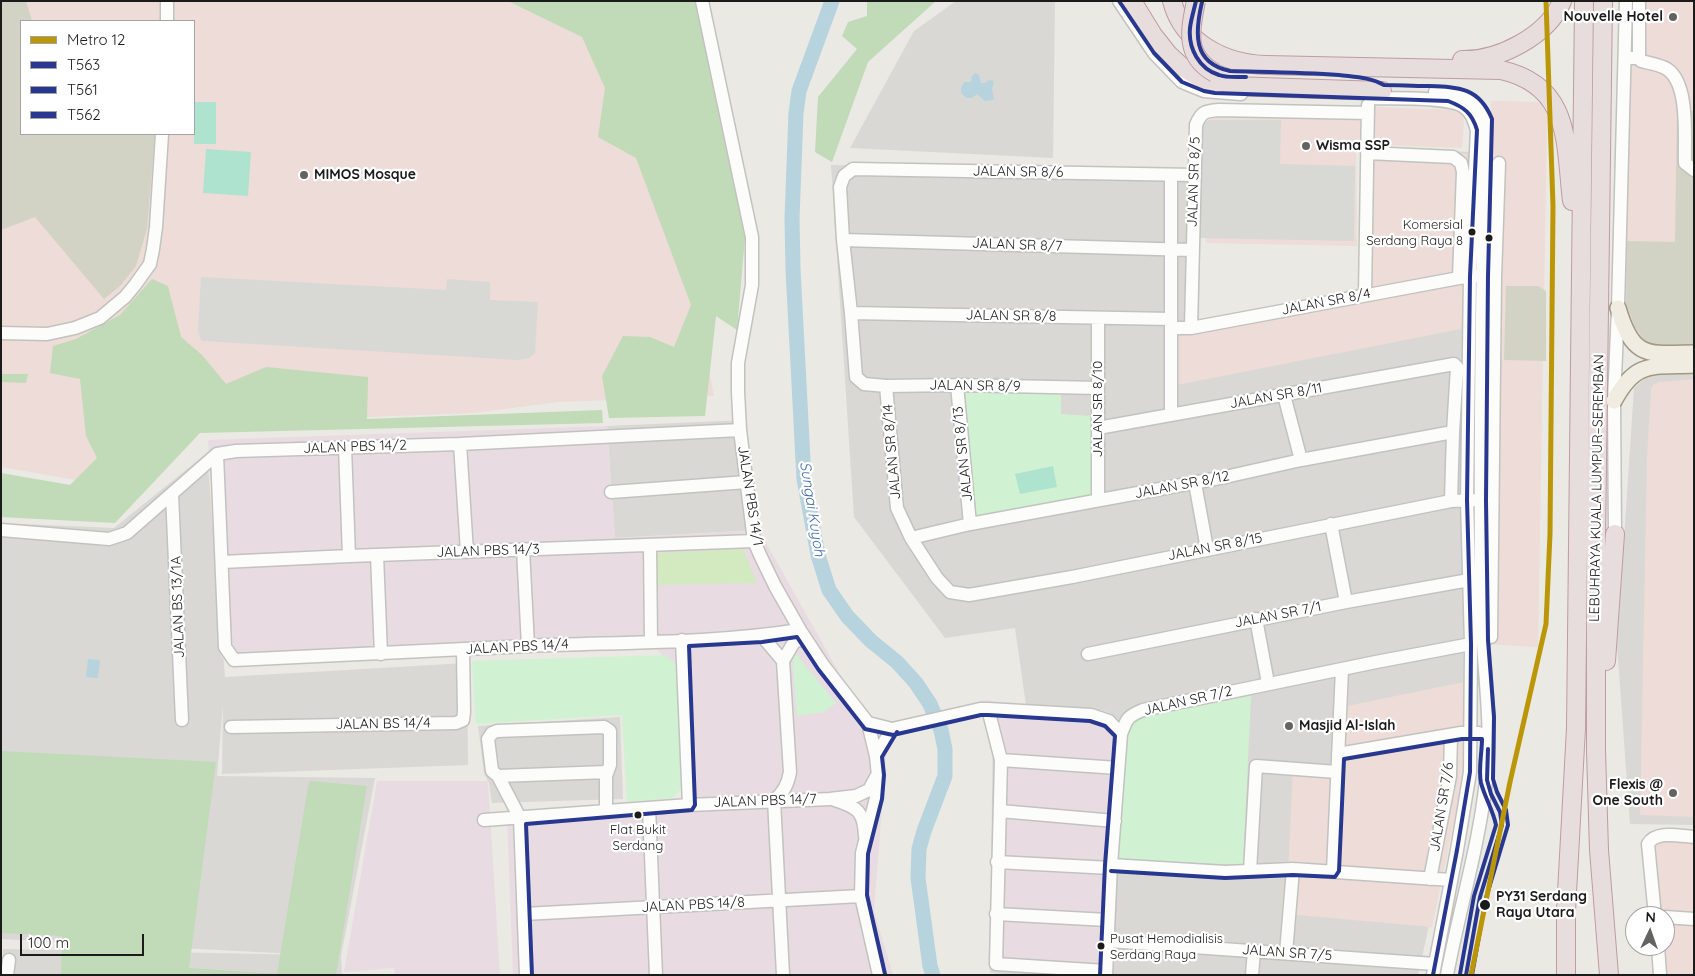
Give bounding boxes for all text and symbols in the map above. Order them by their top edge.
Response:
place label: Nouvelle Hotel [1564,9,1663,25]
marker: Nouvelle Hotel [1667,11,1679,23]
legend [20,20,195,135]
text: Metro 12 [67,30,125,49]
text: T563 [67,55,100,74]
text: T561 [67,80,98,99]
text: T562 [67,105,101,124]
street label: JALAN SR 8/5 [1184,136,1204,228]
place label: Wisma SSP [1316,138,1390,154]
marker: Wisma SSP [1300,140,1312,152]
street label: JALAN SR 8/6 [972,163,1064,181]
place label: MIMOS Mosque [314,167,416,183]
marker: MIMOS Mosque [298,169,310,181]
place label: Komersial Serdang Raya 8 [1366,217,1463,248]
marker: Komersial Serdang Raya 8 [1467,227,1477,237]
unlabelled marker [1484,233,1494,243]
street label: JALAN SR 8/7 [971,235,1063,255]
street label: JALAN SR 8/4 [1280,285,1372,319]
street label: JALAN SR 8/8 [965,307,1057,325]
street label: LEBUHRAYA KUALA LUMPUR–SEREMBAN [1586,354,1608,622]
street label: JALAN SR 8/10 [1090,361,1106,457]
street label: JALAN SR 8/9 [929,377,1021,395]
street label: JALAN SR 8/11 [1228,380,1324,412]
street label: JALAN SR 8/14 [879,404,905,500]
street label: JALAN SR 8/13 [950,405,976,503]
street label: JALAN PBS 14/2 [303,437,407,457]
street label: JALAN PBS 14/1 [734,445,766,547]
water label: Sungai Kuyoh [796,460,828,558]
street label: JALAN SR 8/12 [1133,468,1231,502]
street label: JALAN SR 8/15 [1166,530,1264,564]
street label: JALAN PBS 14/3 [436,541,540,561]
street label: JALAN BS 13/1A [168,556,188,658]
street label: JALAN SR 7/1 [1233,598,1323,632]
street label: JALAN PBS 14/4 [465,636,569,658]
street label: JALAN SR 7/2 [1142,683,1234,719]
street label: JALAN BS 14/4 [335,715,431,733]
place label: Masjid Al-Islah [1299,718,1396,734]
marker: Masjid Al-Islah [1283,720,1295,732]
street label: JALAN SR 7/6 [1427,761,1457,853]
place label: Flexis @ One South [1593,777,1663,810]
marker: Flexis @ One South [1667,787,1679,799]
street label: JALAN PBS 14/7 [713,791,817,811]
marker: Flat Bukit Serdang [633,810,643,820]
place label: Flat Bukit Serdang [610,822,666,853]
place label: PY31 Serdang Raya Utara [1496,889,1587,922]
street label: JALAN PBS 14/8 [641,894,745,916]
marker: PY31 Serdang Raya Utara [1478,898,1492,912]
north arrow [1625,906,1675,956]
text: N [1645,908,1656,926]
scale bar [22,924,146,956]
place label: Pusat Hemodialisis Serdang Raya [1110,931,1223,962]
text: 100 m [28,933,69,952]
marker: Pusat Hemodialisis Serdang Raya [1096,941,1106,951]
street label: JALAN SR 7/5 [1241,941,1333,965]

